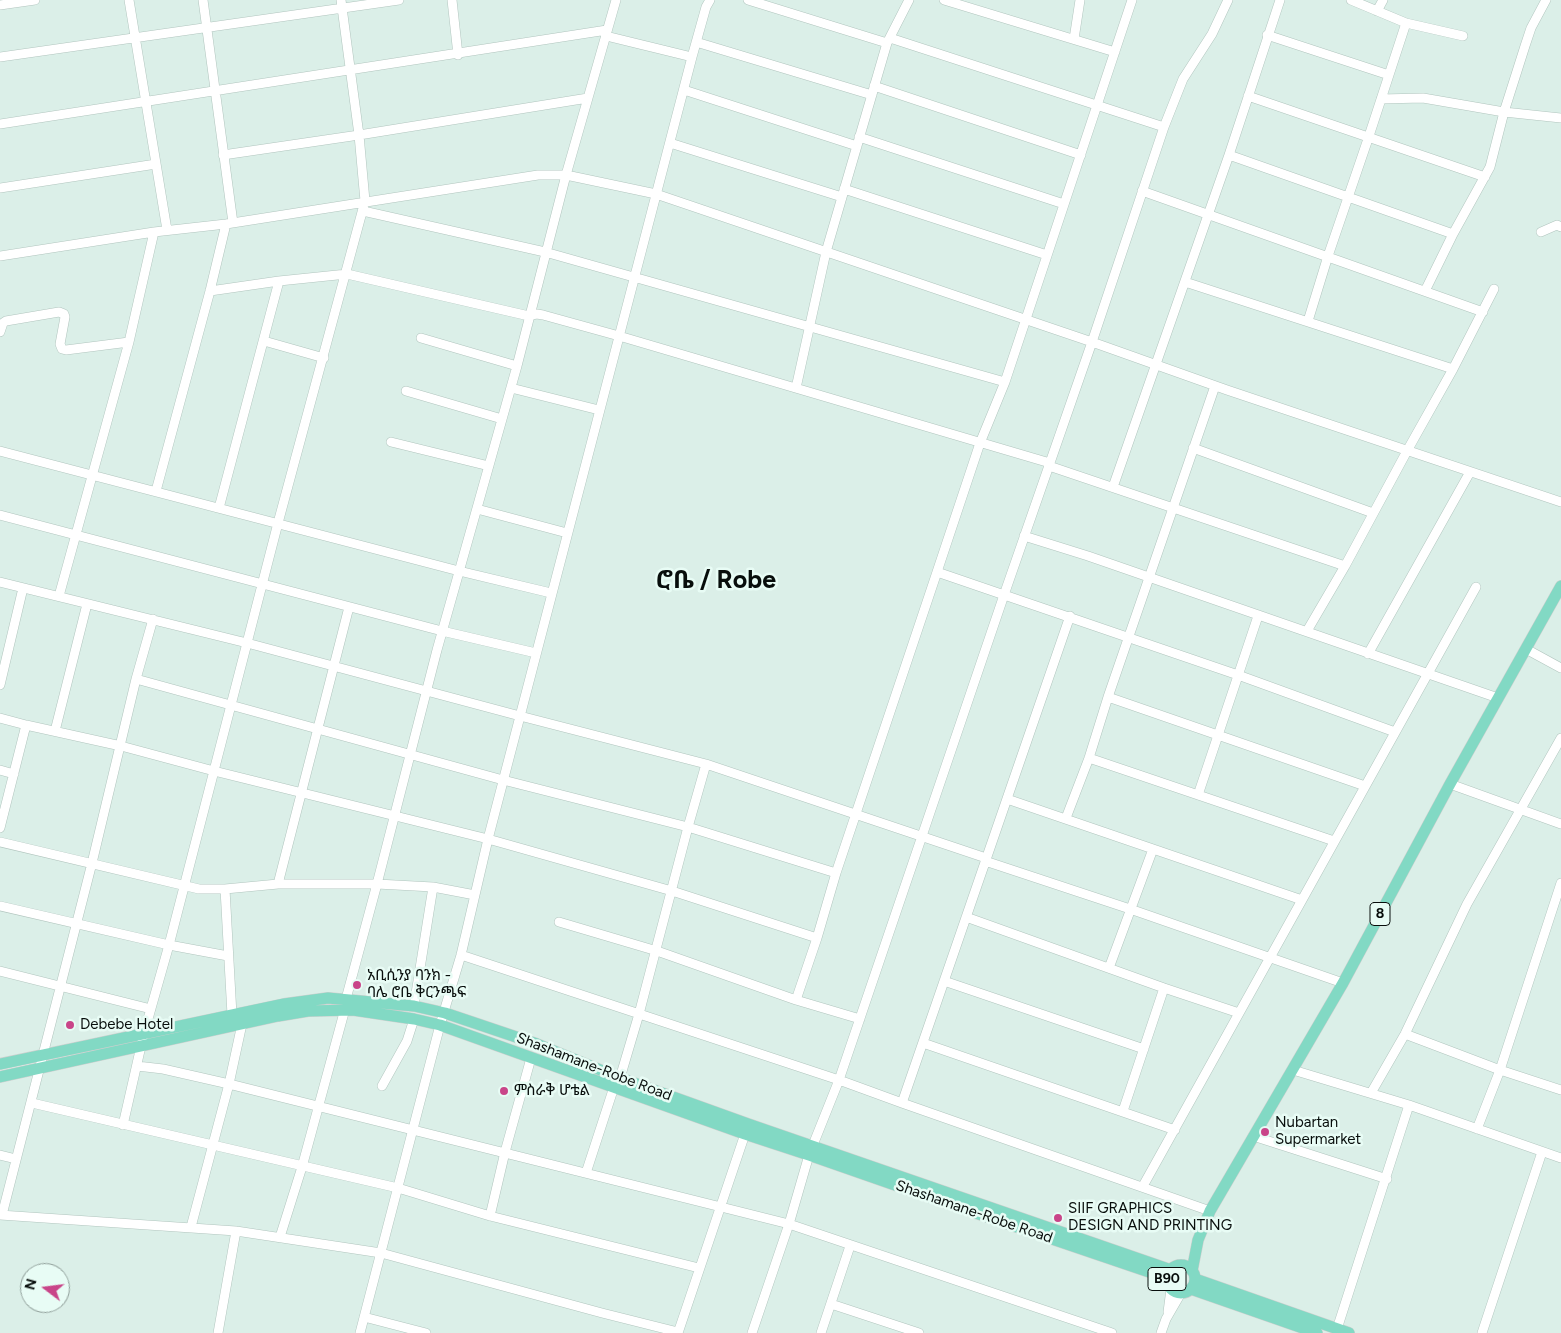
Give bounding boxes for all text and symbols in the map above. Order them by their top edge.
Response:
district label: ሮቤ / Robe [656,566,776,596]
road number: 8 [1370,902,1390,926]
place label: አቢሲንያ ባንክ - ባሌ ሮቤ ቅርንጫፍ [367,967,466,1002]
marker: አቢሲንያ ባንክ - ባሌ ሮቤ ቅርንጫፍ [351,979,363,991]
place label: Debebe Hotel [80,1016,173,1034]
marker: Debebe Hotel [64,1019,76,1031]
street label: Shashamane-Robe Road [514,1029,674,1105]
place label: ምስራቅ ሆቴል [514,1082,590,1100]
marker: ምስራቅ ሆቴል [498,1085,510,1097]
place label: Nubartan Supermarket [1275,1114,1361,1149]
marker: Nubartan Supermarket [1259,1126,1271,1138]
street label: Shashamane-Robe Road [893,1177,1055,1247]
place label: SIIF GRAPHICS DESIGN AND PRINTING [1068,1200,1232,1235]
marker: SIIF GRAPHICS DESIGN AND PRINTING [1052,1212,1064,1224]
north arrow [20,1263,70,1313]
road number: B90 [1148,1268,1186,1290]
text: N [21,1277,41,1292]

